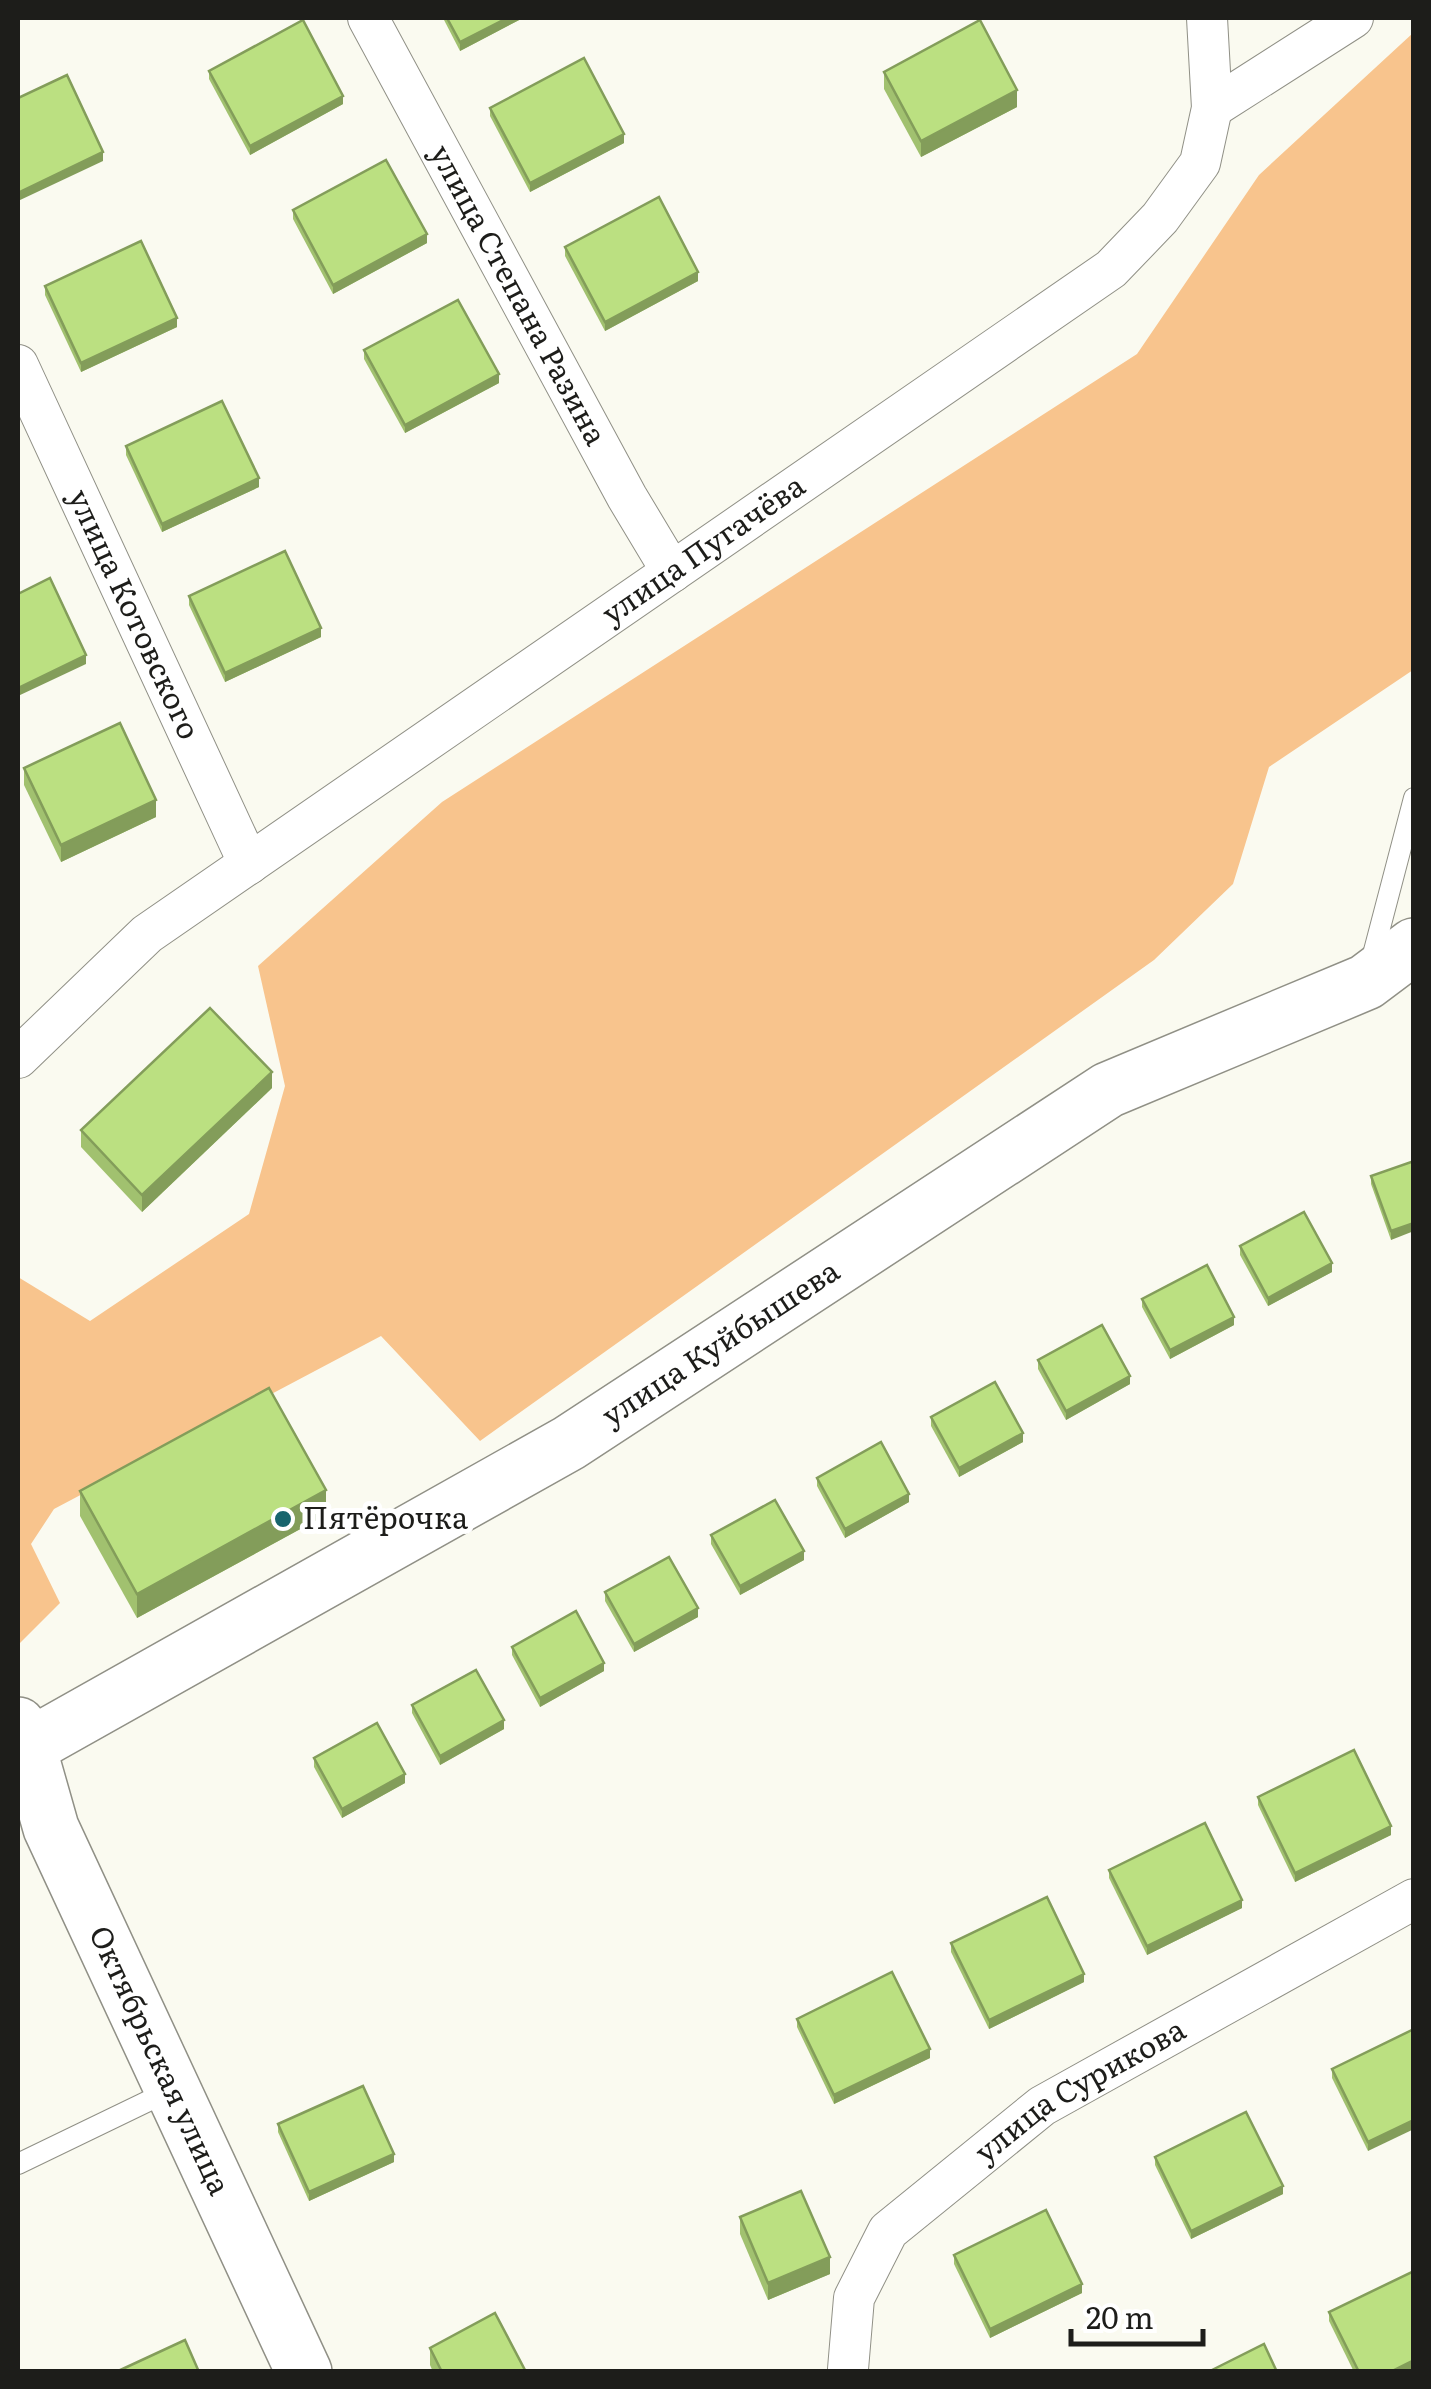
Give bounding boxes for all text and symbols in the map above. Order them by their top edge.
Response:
street label: улица Степана Разина [421,135,620,453]
street label: улица Пугачёва [591,461,813,633]
street label: улица Котовского [59,481,213,746]
street label: улица Куйбышева [592,1247,847,1435]
place label: Пятёрочка [303,1494,469,1538]
marker: Пятёрочка [272,1508,294,1530]
street label: Октябрьская улица [80,1918,244,2202]
street label: улица Сурикова [963,2005,1193,2172]
scale bar [1071,2284,1204,2346]
text: 20 m [1086,2294,1154,2338]

